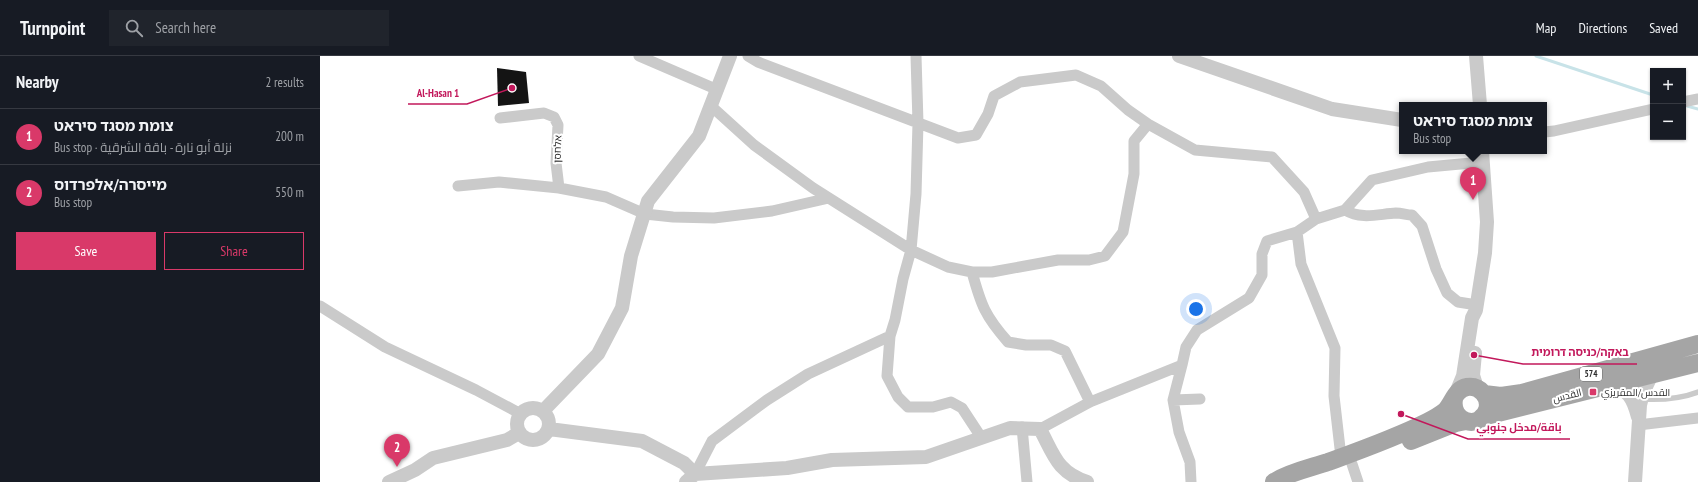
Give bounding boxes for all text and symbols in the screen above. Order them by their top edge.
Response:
search box [109,10,389,46]
text: Turnpoint [20,16,85,40]
icon: search [123,17,145,39]
text: Search here [155,18,216,37]
text: Map [1536,19,1556,37]
text: Directions [1578,19,1627,37]
text: Saved [1649,19,1678,37]
map controls [1650,68,1686,140]
button: + [1650,68,1686,104]
text: Nearby [16,71,59,93]
text: 2 results [265,74,304,91]
callout: Al-Hasan 1 [408,81,467,104]
text: Al-Hasan 1 [416,86,459,100]
popup [1399,102,1547,154]
button: − [1650,104,1686,140]
text: צומת מסגד סיראט [1413,111,1533,130]
text: צומת מסגד סיראט [54,116,174,135]
text: 1 [26,128,32,145]
text: 200 m [275,128,304,145]
text: Bus stop [1413,130,1451,147]
street label: אלחסן [551,135,564,163]
text: Bus stop · نزلة أبو نارة - باقة الشرقية [54,139,232,156]
pin: 1 [1460,167,1486,200]
text: מייסרה/אלפרדוס [54,175,167,194]
text: 2 [26,184,32,201]
text: 550 m [275,184,304,201]
text: Bus stop [54,194,92,211]
button: Save [16,232,156,270]
button: Share [164,232,304,270]
your location [1186,299,1206,319]
callout: באקה/כניסה דרומית [1523,341,1637,364]
text: באקה/כניסה דרומית [1531,345,1629,359]
road number: 574 [1580,367,1602,381]
street label: القدس [1551,386,1583,405]
place label: القدس/المقريزي [1601,386,1670,400]
marker: القدس/المقريزي [1588,387,1598,397]
callout: باقة/مدخل جنوبي [1468,416,1570,439]
text: باقة/مدخل جنوبي [1476,420,1562,437]
pin: 2 [384,434,410,467]

